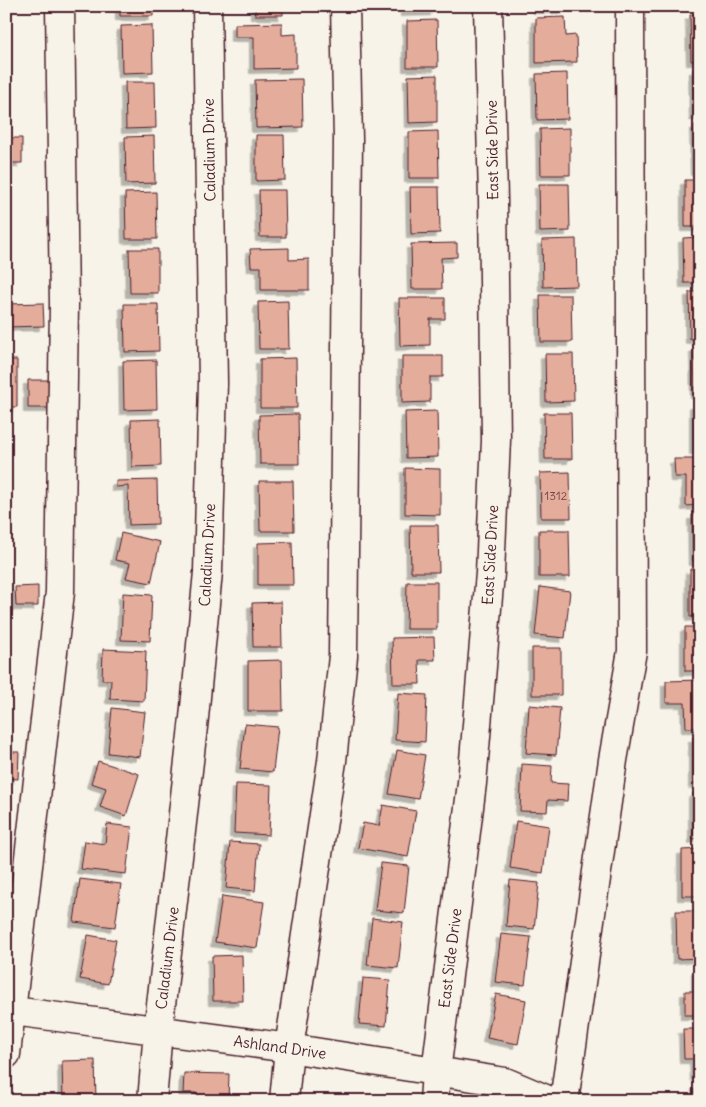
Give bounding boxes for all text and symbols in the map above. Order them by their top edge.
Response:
street label: Caladium Drive [199,98,219,202]
street label: East Side Drive [482,100,502,200]
house number: 1312 [545,488,568,503]
street label: Caladium Drive [195,503,219,607]
street label: East Side Drive [478,504,502,606]
street label: Caladium Drive [151,906,183,1010]
street label: East Side Drive [434,907,466,1009]
street label: Ashland Drive [232,1031,328,1063]

